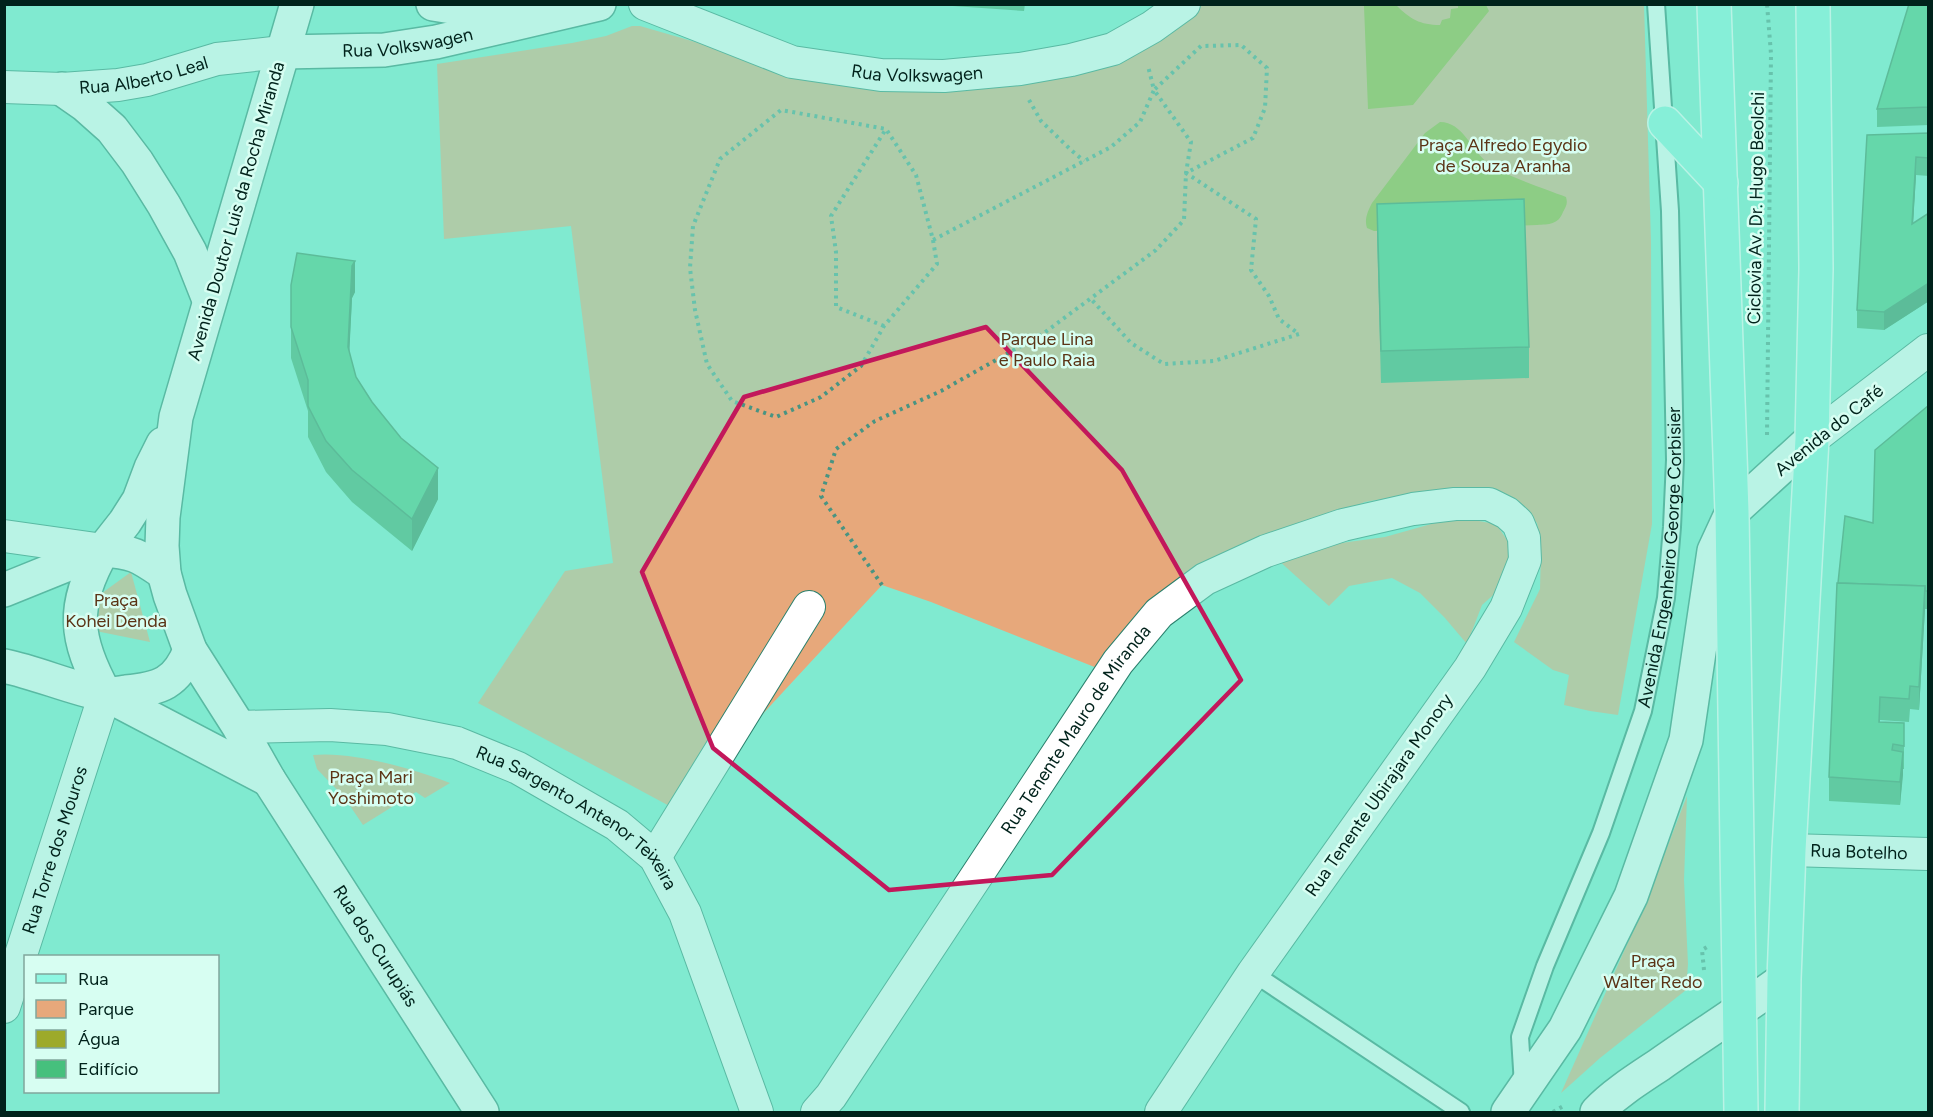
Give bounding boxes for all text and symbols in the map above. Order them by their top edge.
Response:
street label: Rua Volkswagen [342,23,475,62]
street label: Rua Alberto Leal [78,51,211,99]
street label: Avenida Doutor Luis da Rocha Miranda [183,59,289,363]
street label: Rua Volkswagen [850,60,984,87]
street label: Ciclovia Av. Dr. Hugo Beolchi [1743,92,1769,324]
park label: Praça Alfredo Egydio de Souza Aranha [1419,134,1587,177]
park label: Parque Lina e Paulo Raia [999,328,1095,371]
street label: Avenida do Café [1770,379,1888,481]
street label: Avenida Engenheiro George Corbisier [1633,406,1686,710]
park label: Praça Kohei Denda [65,589,167,632]
street label: Rua Tenente Mauro de Miranda [996,620,1155,838]
street label: Rua Tenente Ubirajara Monory [1300,689,1458,901]
street label: Rua Sargento Antenor Teixeira [473,741,681,894]
street label: Rua Torre dos Mouros [17,763,92,937]
park label: Praça Mari Yoshimoto [328,766,414,809]
street label: Rua Botelho [1810,840,1908,864]
street label: Rua dos Curupiás [328,881,423,1011]
park label: Praça Walter Redo [1604,950,1702,993]
legend [24,955,219,1093]
text: Rua [78,968,109,990]
text: Parque [78,998,134,1020]
text: Água [78,1028,120,1050]
text: Edifício [78,1058,139,1080]

